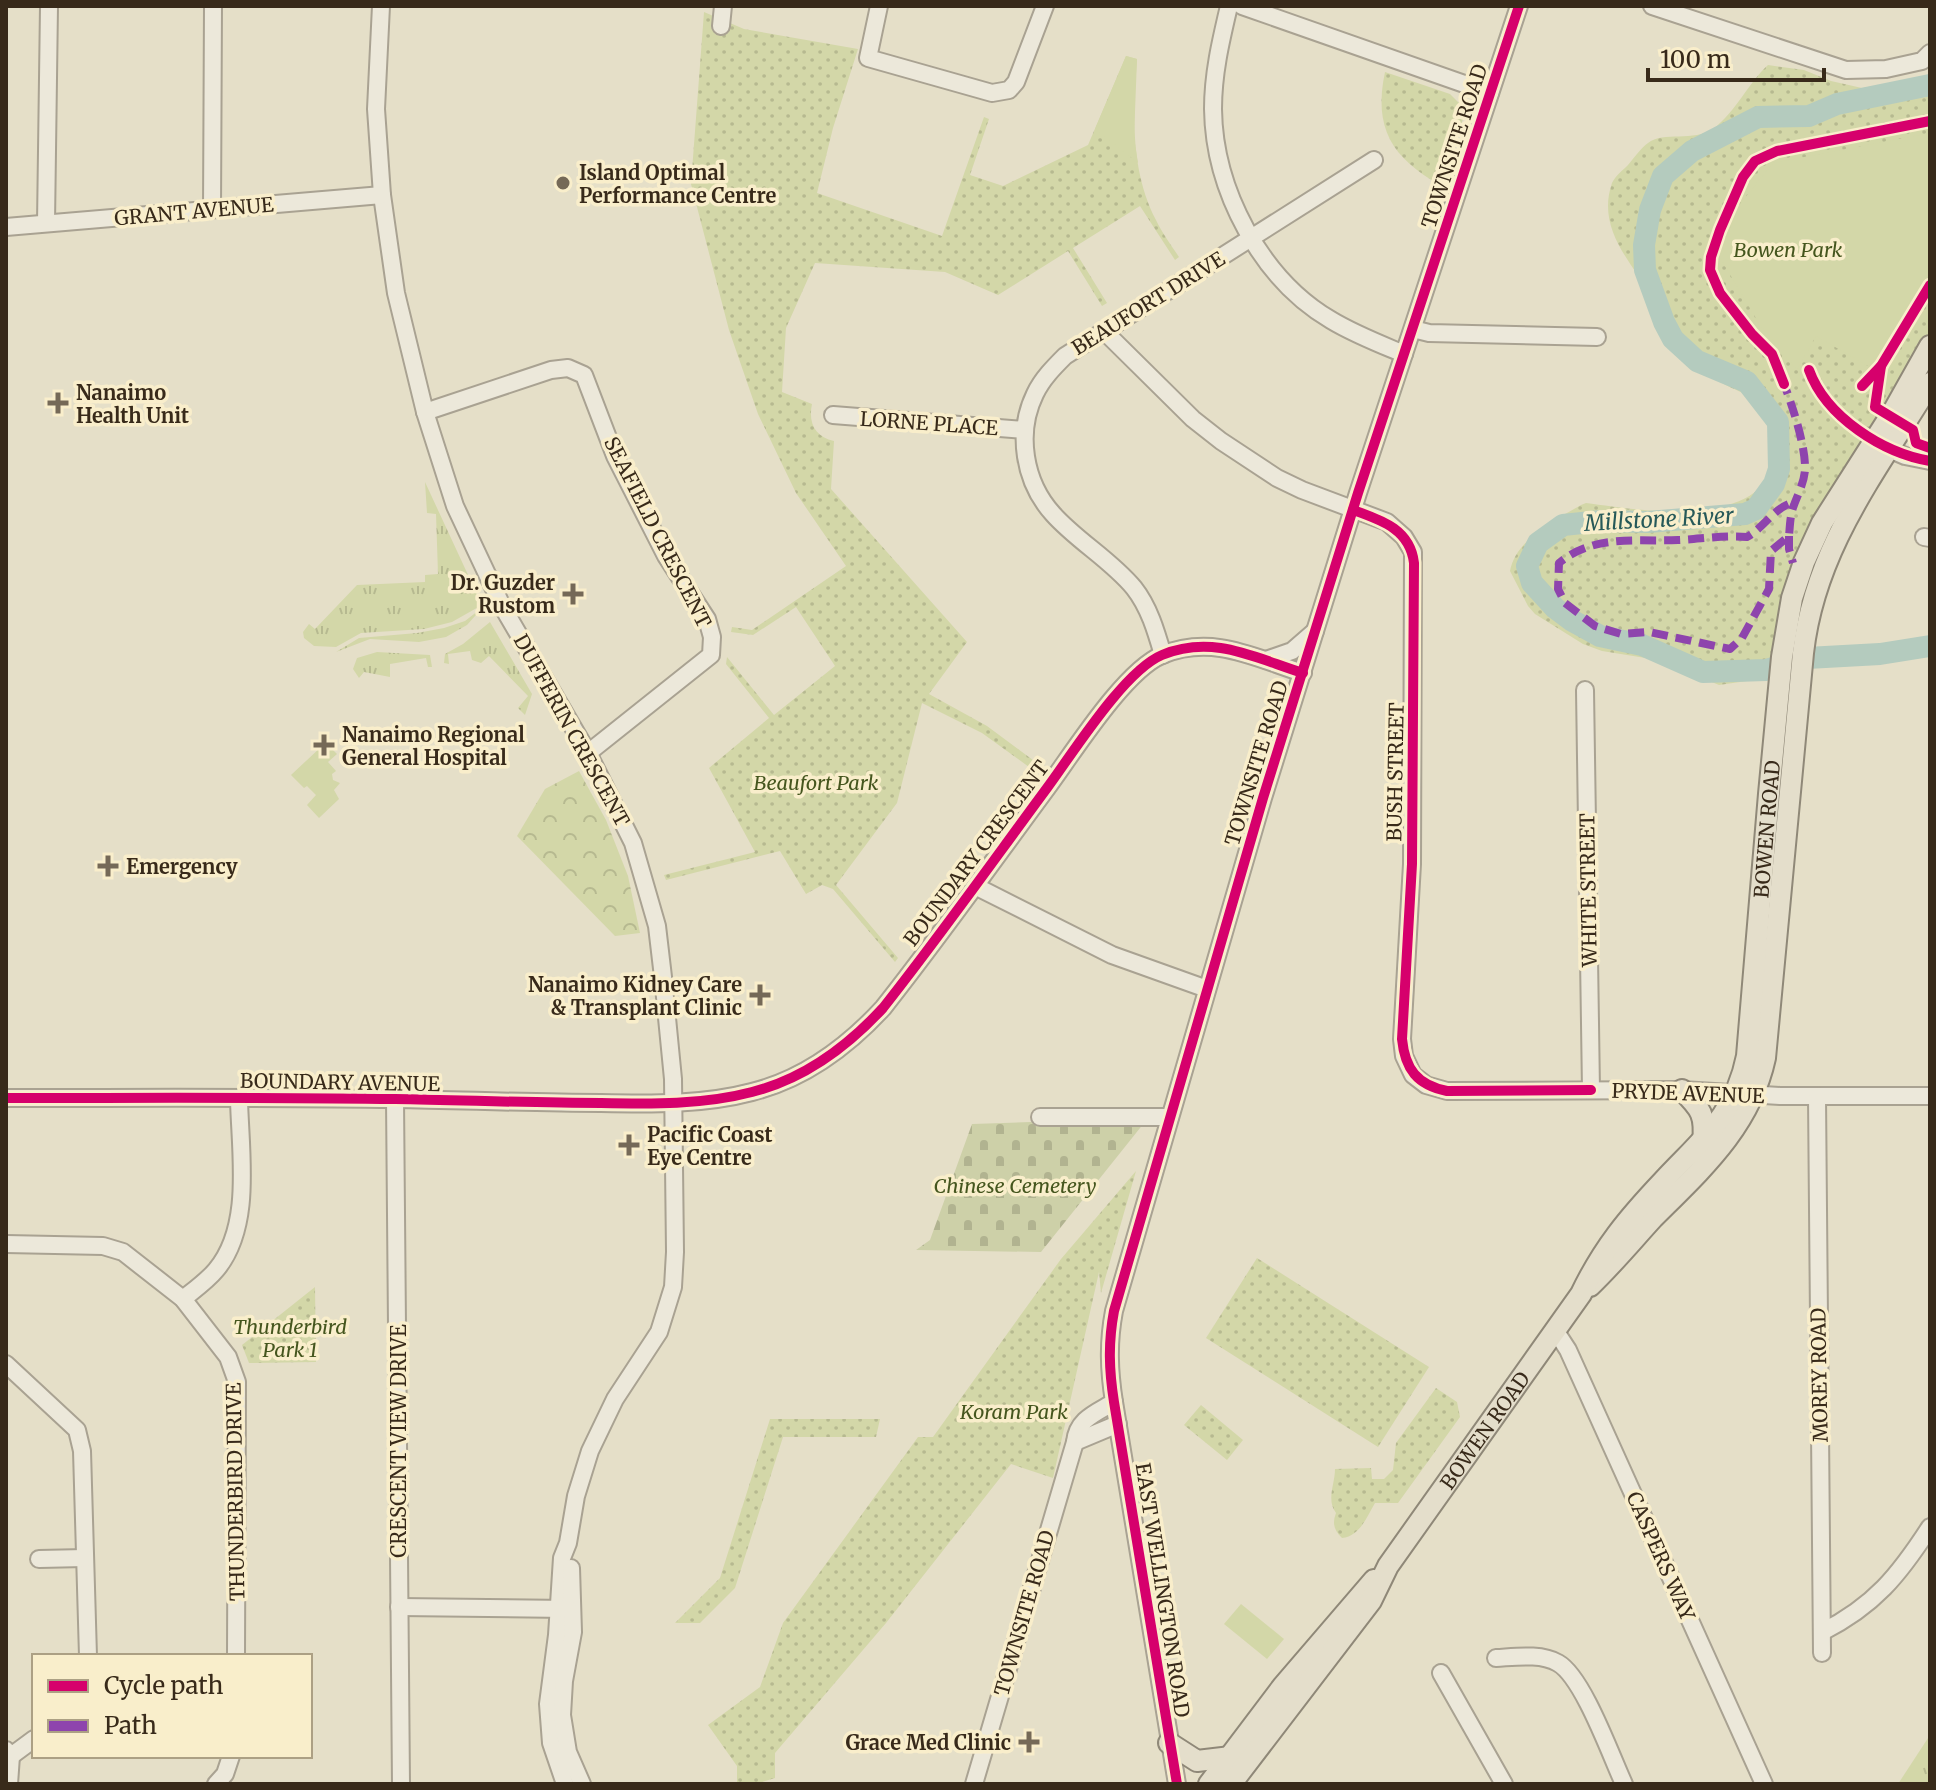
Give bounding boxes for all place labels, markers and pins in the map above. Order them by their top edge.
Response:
place label: Island Optimal Performance Centre [579,160,777,208]
marker: Island Optimal Performance Centre [554,174,572,192]
place label: Nanaimo Health Unit [76,380,189,428]
marker: Nanaimo Health Unit [47,392,69,414]
place label: Dr. Guzder Rustom [451,570,555,618]
marker: Dr. Guzder Rustom [562,583,584,605]
place label: Nanaimo Regional General Hospital [342,722,525,770]
marker: Nanaimo Regional General Hospital [313,734,335,756]
place label: Emergency [126,854,238,879]
marker: Emergency [97,855,119,877]
place label: Nanaimo Kidney Care & Transplant Clinic [528,972,742,1020]
marker: Nanaimo Kidney Care & Transplant Clinic [749,984,771,1006]
place label: Pacific Coast Eye Centre [647,1122,773,1170]
marker: Pacific Coast Eye Centre [618,1134,640,1156]
place label: Grace Med Clinic [845,1730,1011,1755]
marker: Grace Med Clinic [1018,1731,1040,1753]

